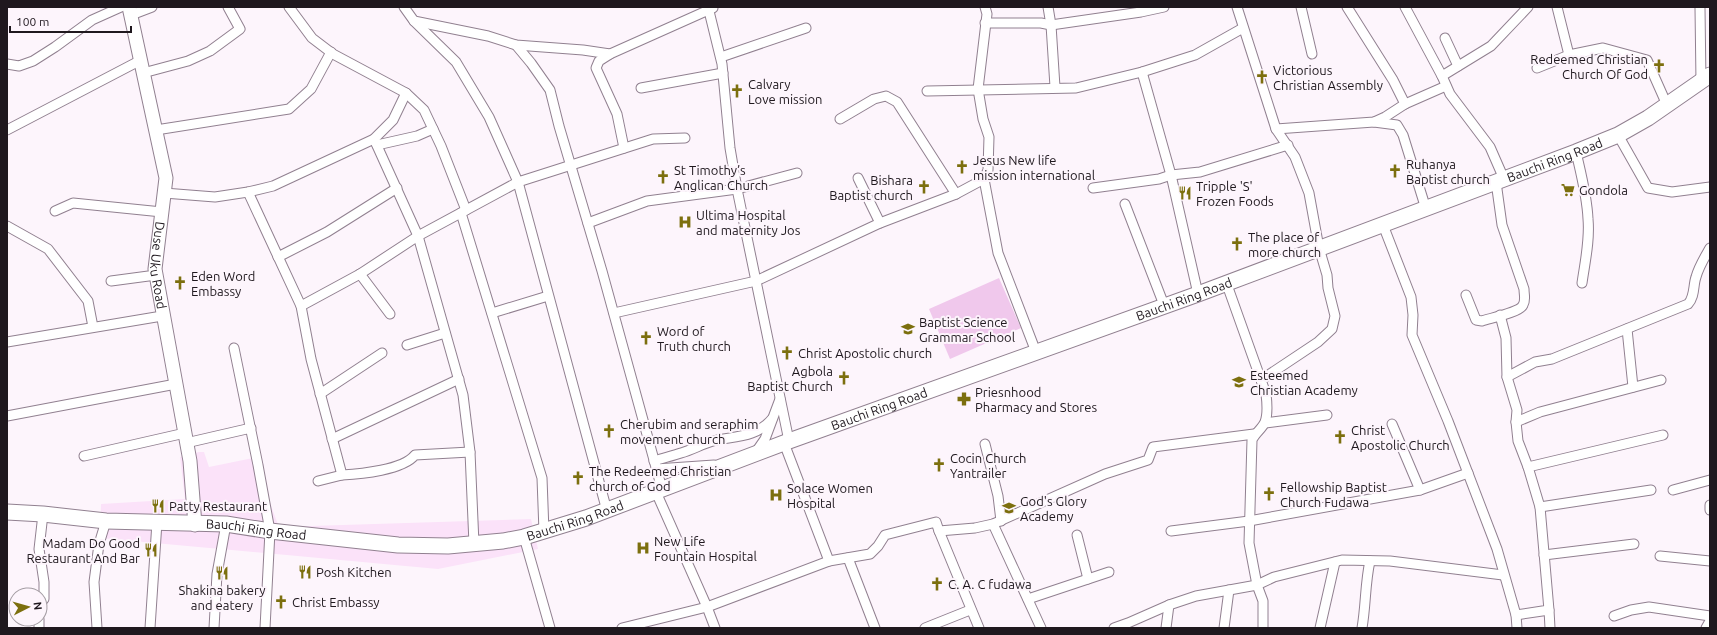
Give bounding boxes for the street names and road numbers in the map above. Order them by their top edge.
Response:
street label: Bauchi Ring Road [1505,135,1604,184]
street label: Duse Uku Road [148,221,169,310]
street label: Bauchi Ring Road [1134,275,1234,323]
street label: Bauchi Ring Road [829,385,929,432]
street label: Bauchi Ring Road [525,497,625,543]
street label: Bauchi Ring Road [206,517,307,542]

